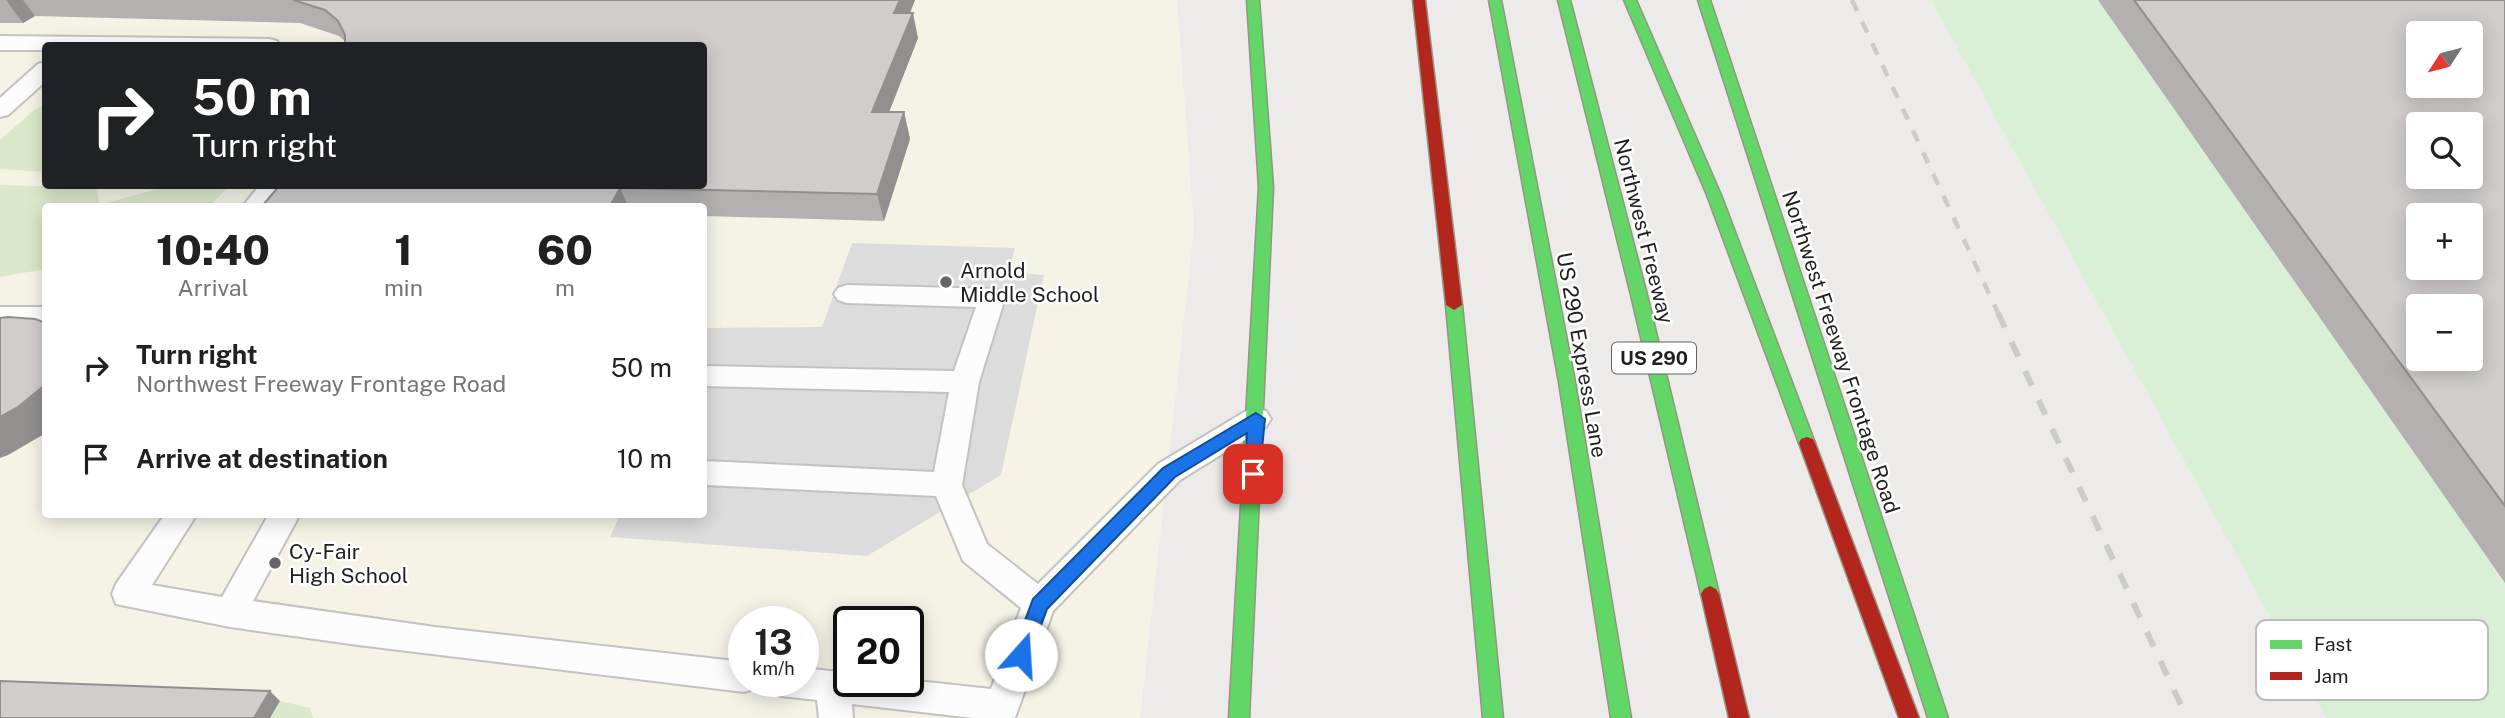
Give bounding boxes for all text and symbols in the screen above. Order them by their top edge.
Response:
north arrow [2406,21,2483,98]
map controls [2406,21,2483,371]
text: 50 m [192,68,312,126]
icon: right [77,70,168,161]
button: search [2406,112,2483,189]
text: Turn right [192,127,337,164]
street label: Northwest Freeway [1609,136,1679,326]
street label: Northwest Freeway Frontage Road [1777,187,1905,517]
button: + [2406,203,2483,280]
text: 10:40 [156,225,270,274]
text: 1 [394,225,413,274]
text: 60 [537,225,593,274]
street label: US 290 Express Lane [1552,250,1612,460]
place label: Arnold Middle School [960,258,1099,307]
text: Arrival [177,274,248,301]
text: min [384,274,423,301]
text: m [555,274,575,301]
marker: Arnold Middle School [938,274,954,290]
button: − [2406,294,2483,371]
text: Turn right [136,339,258,370]
road number: US 290 [1612,342,1696,374]
icon: right [77,349,115,387]
text: 50 m [611,352,672,383]
text: Northwest Freeway Frontage Road [136,370,506,397]
icon: arrive [77,440,115,478]
text: Arrive at destination [136,443,388,474]
text: 10 m [617,443,672,474]
pin [1223,444,1283,504]
icon: arrive [1234,455,1272,493]
place label: Cy-Fair High School [289,539,408,588]
marker: Cy-Fair High School [267,555,283,571]
speed limit sign: 20 [833,606,924,697]
position arrow [984,618,1058,692]
legend [2256,620,2488,700]
text: 13 [754,622,793,663]
text: Fast [2314,633,2352,655]
text: km/h [752,658,795,679]
text: Jam [2314,665,2348,687]

